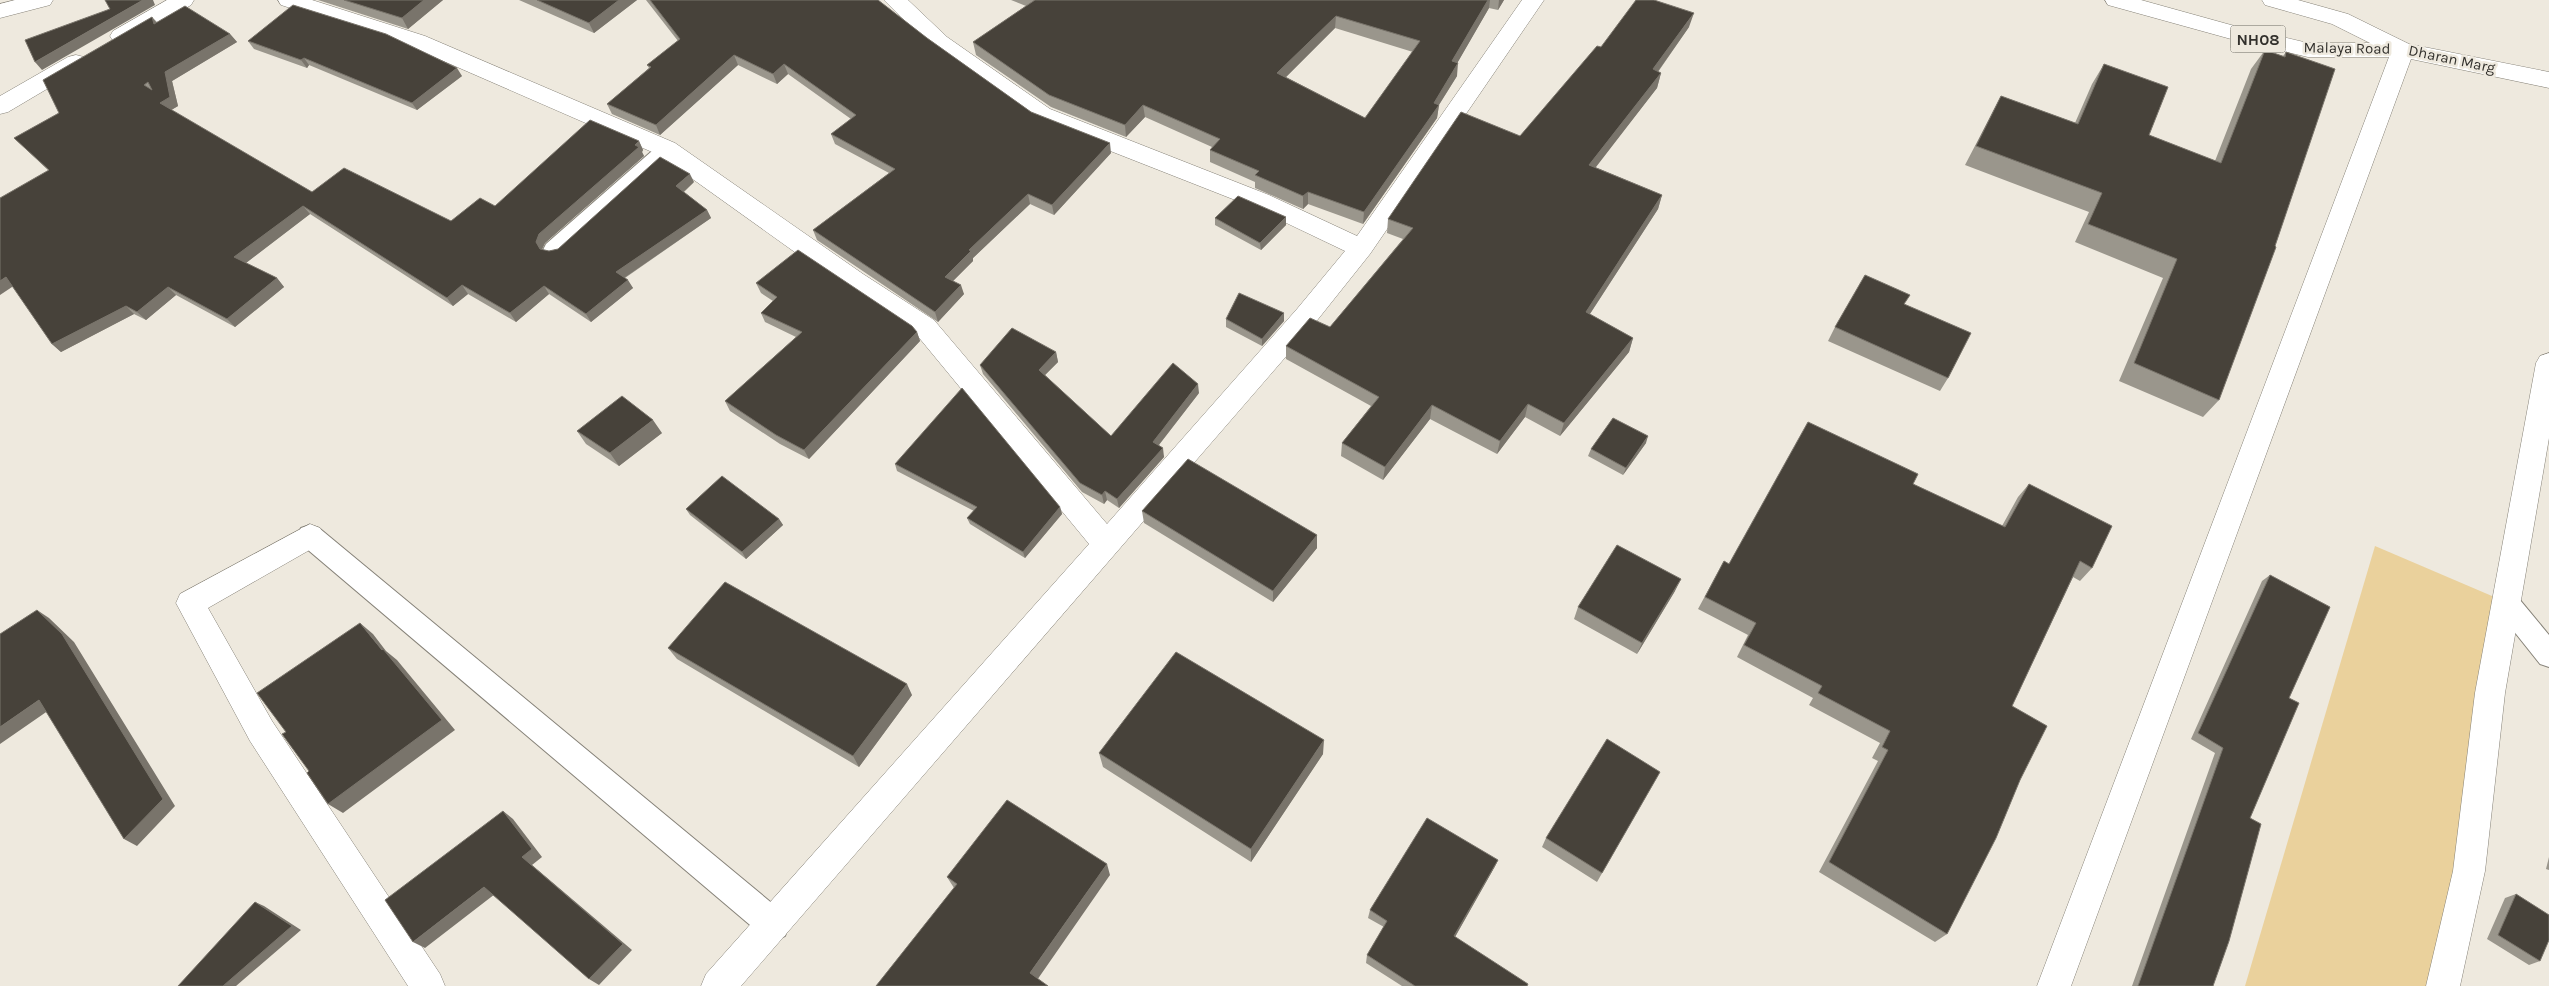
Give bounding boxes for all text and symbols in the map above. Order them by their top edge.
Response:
road number: NH08 [2230,26,2286,52]
street label: Malaya Road [2303,38,2391,58]
street label: Dharan Marg [2407,41,2497,77]

